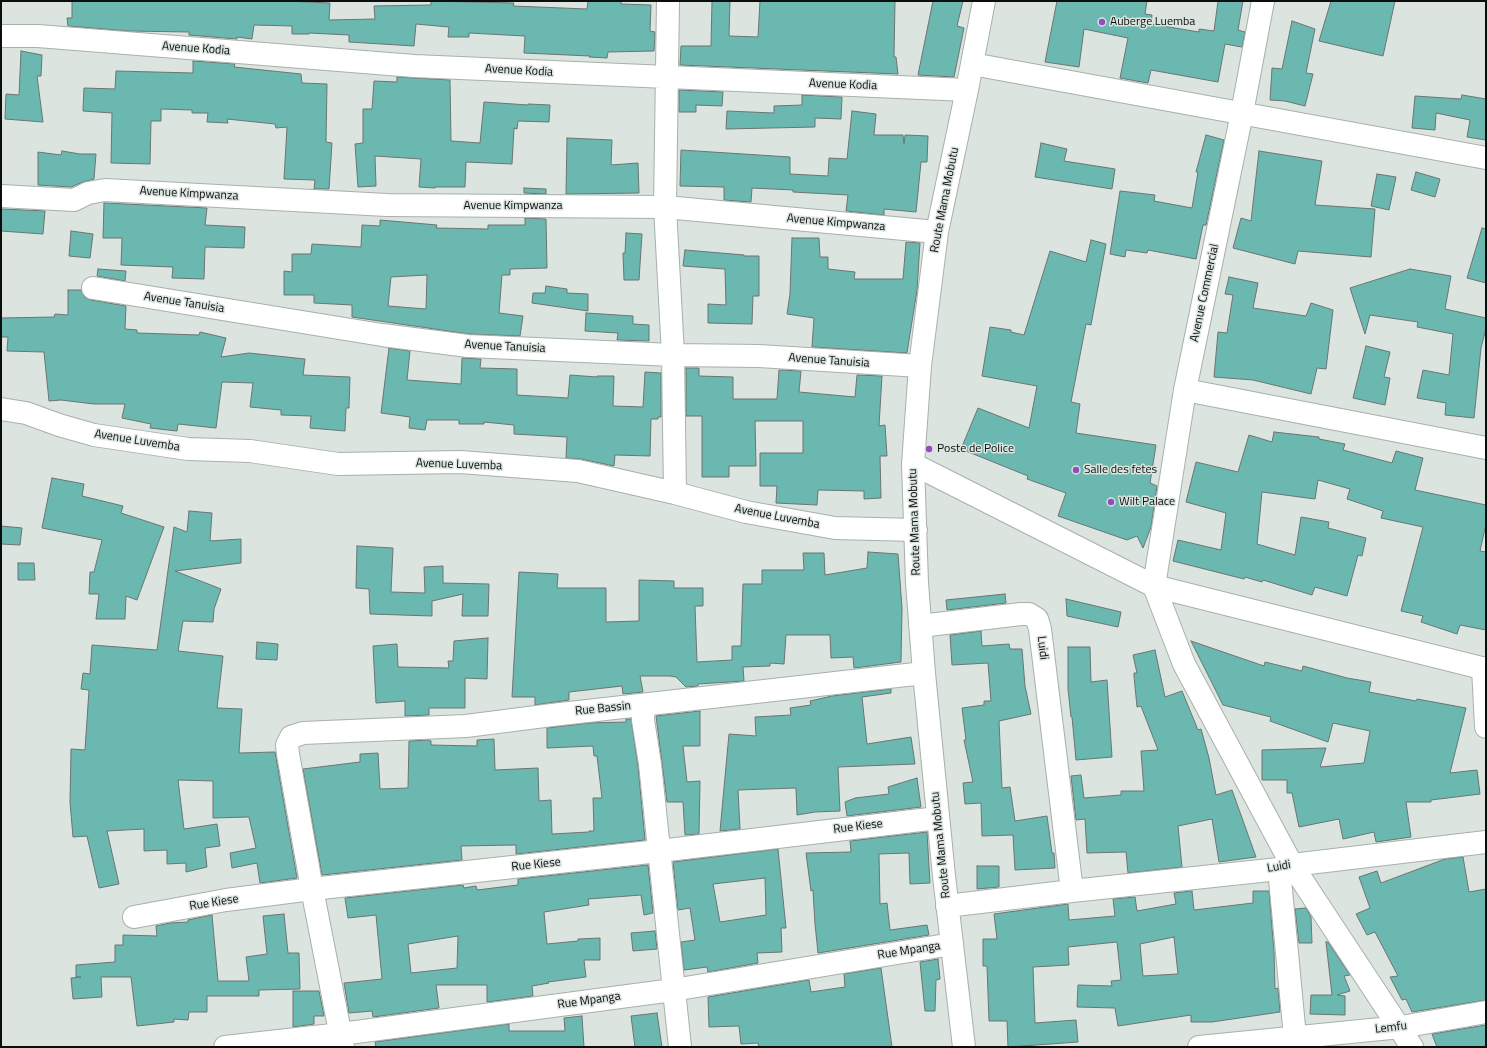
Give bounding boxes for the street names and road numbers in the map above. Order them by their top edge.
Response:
street label: Avenue Kodia [162,39,230,59]
street label: Avenue Kodia [485,62,553,80]
street label: Avenue Kodia [809,77,877,93]
street label: Route Mama Mobutu [928,146,962,254]
street label: Avenue Kimpwanza [139,184,239,204]
street label: Avenue Kimpwanza [464,199,562,213]
street label: Avenue Kimpwanza [786,212,886,234]
street label: Avenue Commercial [1188,243,1222,343]
street label: Avenue Tanuisia [143,290,225,316]
street label: Avenue Tanuisia [464,338,546,356]
street label: Avenue Tanuisia [788,351,870,371]
street label: Avenue Luvemba [93,427,181,455]
street label: Avenue Luvemba [416,456,502,474]
street label: Route Mama Mobutu [906,468,924,576]
street label: Avenue Luvemba [733,502,821,532]
street label: Luidi [1033,635,1051,661]
street label: Rue Bassin [574,699,632,719]
street label: Route Mama Mobutu [928,791,954,899]
street label: Rue Kiese [833,817,883,837]
street label: Rue Kiese [511,855,561,875]
street label: Luidi [1266,858,1292,876]
street label: Rue Kiese [188,892,240,914]
street label: Rue Mpanga [877,939,941,963]
street label: Rue Mpanga [557,989,621,1013]
street label: Lemfu [1374,1019,1408,1037]

